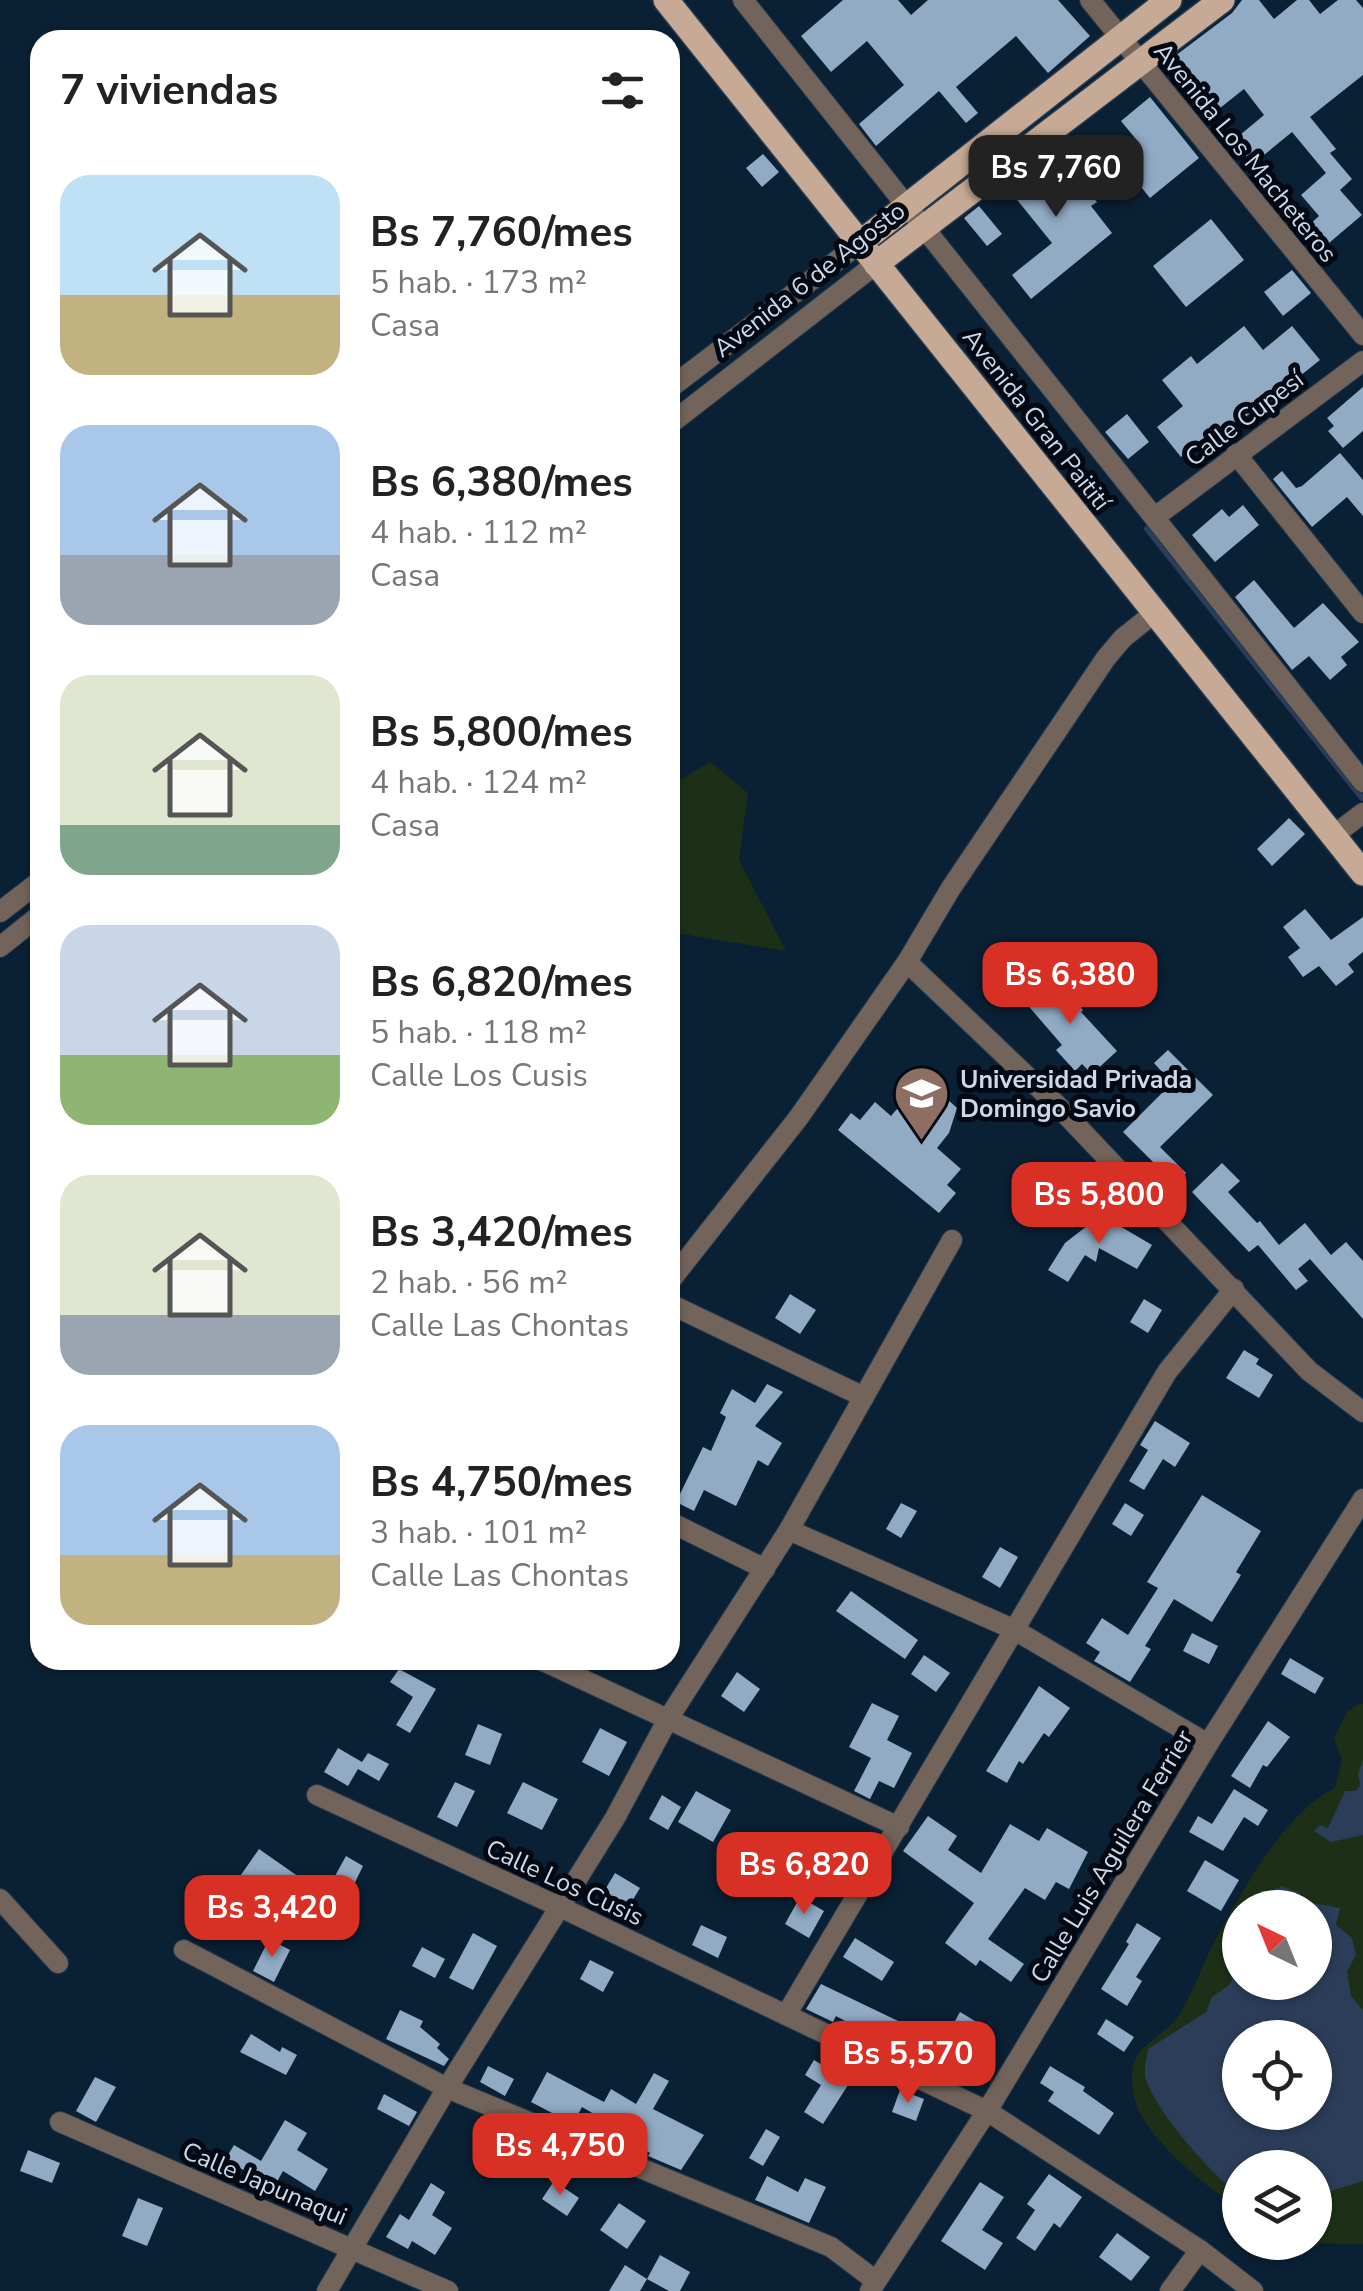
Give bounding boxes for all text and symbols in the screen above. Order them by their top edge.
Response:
street label: Avenida Los Macheteros [1146,35,1345,270]
text: 7 viviendas [60,62,278,119]
icon: filters [595,63,650,118]
pin: Bs 7,760 [953,135,1159,220]
text: Bs 7,760 [990,146,1122,189]
street label: Avenida 6 de Agosto [707,194,913,365]
text: Bs 7,760/mes [370,204,633,261]
icon: home [140,215,260,335]
text: 5 hab. · 173 m² [370,261,587,304]
text: Casa [370,304,440,347]
street label: Avenida Gran Paitití [954,322,1119,519]
street label: Calle Cupesí [1178,362,1312,475]
text: Bs 6,380/mes [370,454,633,511]
icon: home [140,465,260,585]
text: 4 hab. · 112 m² [370,511,587,554]
text: Casa [370,554,440,597]
text: Bs 5,800/mes [370,704,633,761]
icon: home [140,715,260,835]
text: 4 hab. · 124 m² [370,761,587,804]
text: Casa [370,804,440,847]
pin: Bs 6,380 [967,942,1173,1027]
text: Bs 6,380 [1004,953,1136,996]
text: Bs 6,820/mes [370,954,633,1011]
icon: home [140,965,260,1085]
text: 5 hab. · 118 m² [370,1011,587,1054]
text: Calle Los Cusis [370,1054,588,1097]
school or university icon: Universidad Privada Domingo Savio [891,1063,951,1142]
place label: Universidad Privada Domingo Savio [960,1063,1192,1126]
pin: Bs 5,800 [996,1162,1202,1247]
text: Bs 5,800 [1033,1173,1165,1216]
text: Bs 3,420/mes [370,1204,633,1261]
icon: home [140,1215,260,1335]
text: 2 hab. · 56 m² [370,1261,568,1304]
text: Calle Las Chontas [370,1304,629,1347]
text: Bs 4,750/mes [370,1454,633,1511]
icon: home [140,1465,260,1585]
text: 3 hab. · 101 m² [370,1511,587,1554]
text: Calle Las Chontas [370,1554,629,1597]
street label: Calle Luis Aguilera Ferrier [1023,1724,1201,1989]
street label: Calle Los Cusis [480,1832,649,1934]
pin: Bs 6,820 [701,1832,907,1917]
text: Bs 6,820 [738,1843,870,1886]
pin: Bs 3,420 [169,1875,375,1960]
text: Bs 3,420 [206,1886,338,1929]
north arrow [1222,1890,1332,2000]
map controls [1222,1890,1332,2260]
button: locate [1222,2020,1332,2130]
pin: Bs 5,570 [805,2021,1011,2106]
text: Bs 5,570 [842,2032,974,2075]
pin: Bs 4,750 [457,2113,663,2198]
text: Bs 4,750 [494,2124,626,2167]
street label: Calle Japunaqui [177,2134,352,2234]
button: layers [1222,2150,1332,2260]

